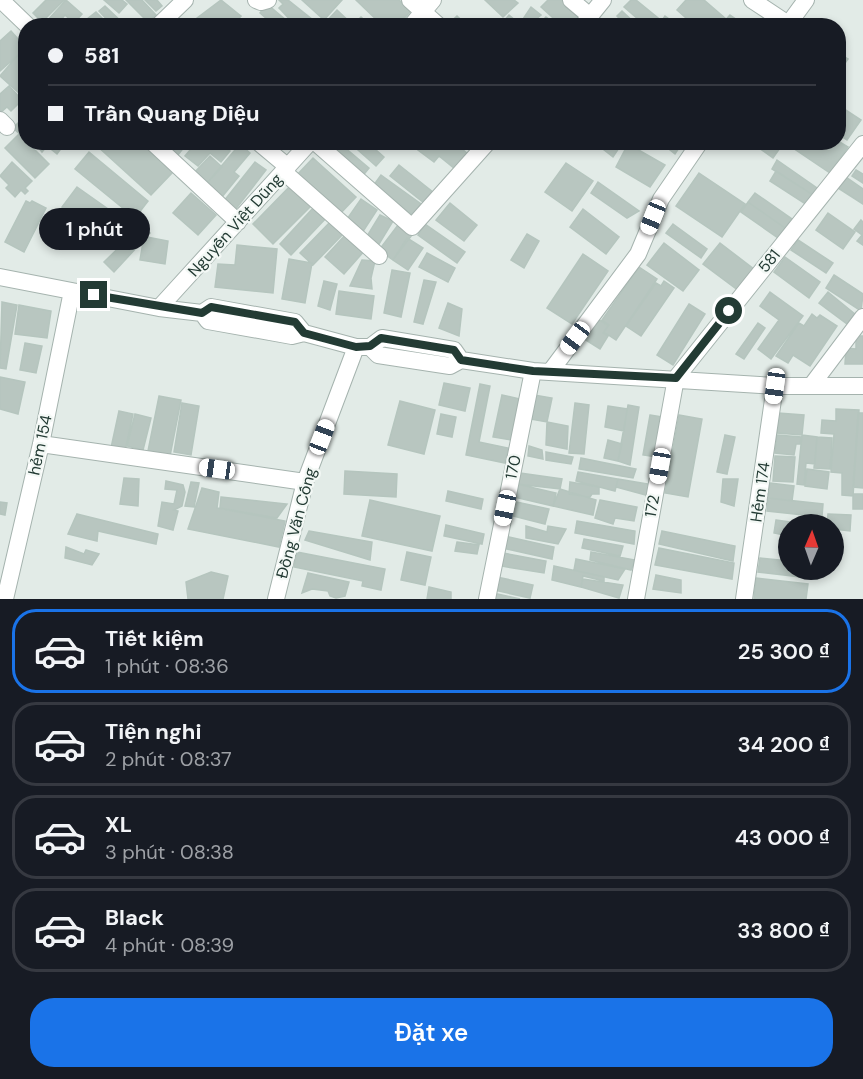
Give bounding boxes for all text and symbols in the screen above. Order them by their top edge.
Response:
text: 581 [84,41,119,70]
text: Trần Quang Diệu [84,99,260,128]
street label: Nguyễn Việt Dũng [183,169,287,281]
car [638,197,668,237]
callout: 1 phút [38,208,150,250]
text: 1 phút [66,216,123,242]
street label: 581 [753,245,785,277]
route end [80,281,107,308]
route start [715,297,742,324]
car [557,318,593,358]
car [764,367,786,405]
street label: hẻm 154 [23,413,57,477]
car [307,417,337,457]
car [648,447,672,485]
street label: 170 [500,453,526,481]
car [198,458,236,480]
street label: Hẻm 174 [745,460,775,523]
street label: Đồng Văn Cống [271,465,321,581]
car [492,489,518,527]
street label: 172 [640,493,664,519]
north arrow [778,514,844,580]
map controls [778,514,844,580]
icon: car [33,624,87,678]
text: Tiết kiệm [105,624,204,653]
text: 25 300 ₫ [738,637,830,666]
text: 1 phút · 08:36 [105,653,229,679]
icon: car [33,717,87,771]
text: Tiện nghi [105,717,201,746]
text: 34 200 ₫ [737,730,830,759]
text: 2 phút · 08:37 [105,746,232,772]
icon: car [33,810,87,864]
text: XL [105,810,132,839]
text: 43 000 ₫ [735,823,830,852]
text: 3 phút · 08:38 [105,839,234,865]
icon: car [33,903,87,957]
text: Black [105,903,164,932]
text: 33 800 ₫ [737,916,830,945]
text: 4 phút · 08:39 [105,932,234,958]
button: Đặt xe [30,998,833,1067]

